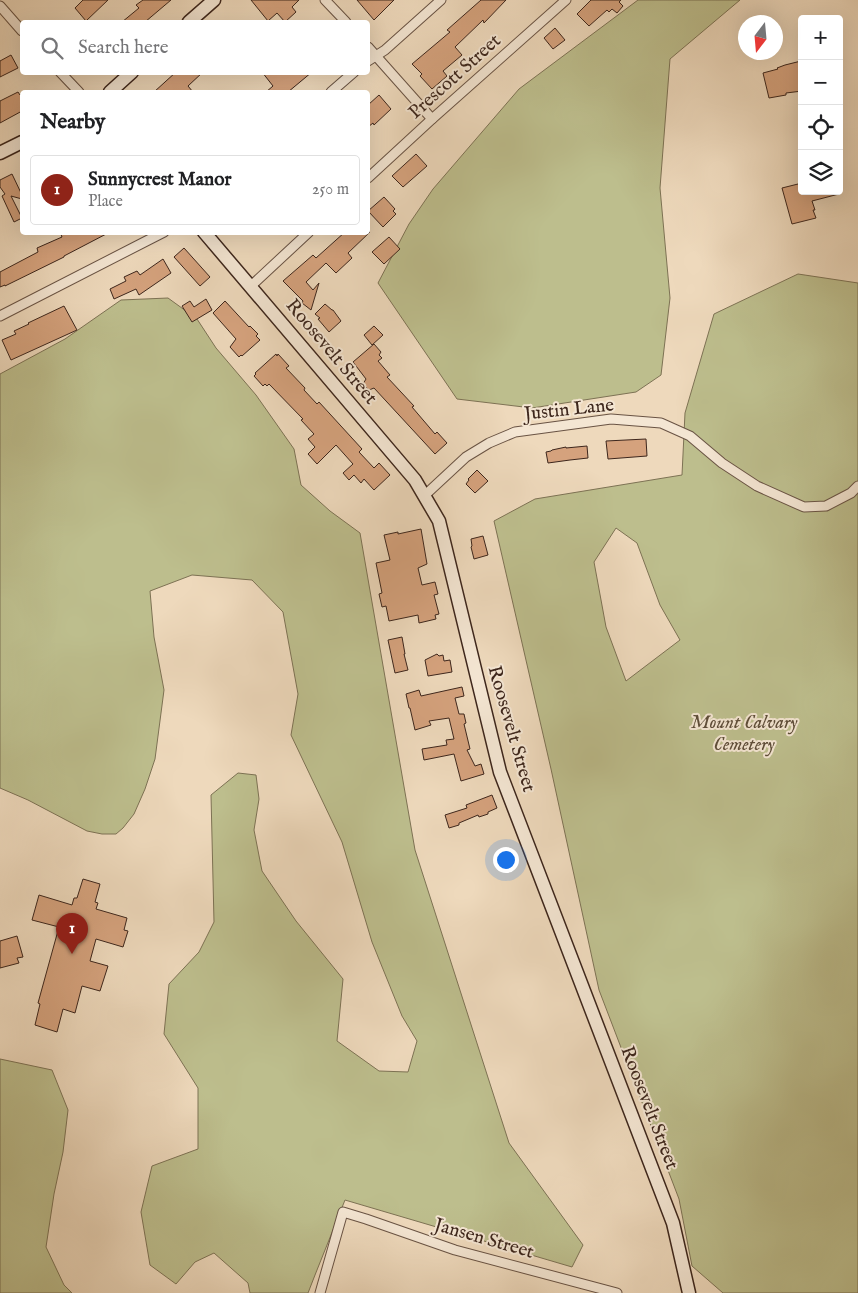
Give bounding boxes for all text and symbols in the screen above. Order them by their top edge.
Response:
north arrow [738,15,783,60]
map controls [798,15,843,195]
button: + [798,15,843,60]
search box [20,20,370,75]
street label: Prescott Street [404,29,507,125]
icon: search [38,34,66,62]
text: Search here [78,36,169,60]
button: − [798,60,843,105]
button: locate [798,105,843,150]
text: Nearby [40,109,105,136]
button: layers [798,150,843,195]
text: Sunnycrest Manor [88,168,231,192]
text: 1 [54,180,60,200]
text: 250 m [312,180,349,200]
text: Place [88,192,123,212]
street label: Roosevelt Street [280,294,382,410]
street label: Justin Lane [521,393,615,427]
street label: Roosevelt Street [481,663,541,795]
park label: Mount Calvary Cemetery [691,711,798,757]
your location [493,847,519,873]
pin: 1 [56,913,88,954]
street label: Roosevelt Street [614,1043,684,1174]
street label: Jansen Street [430,1213,537,1265]

